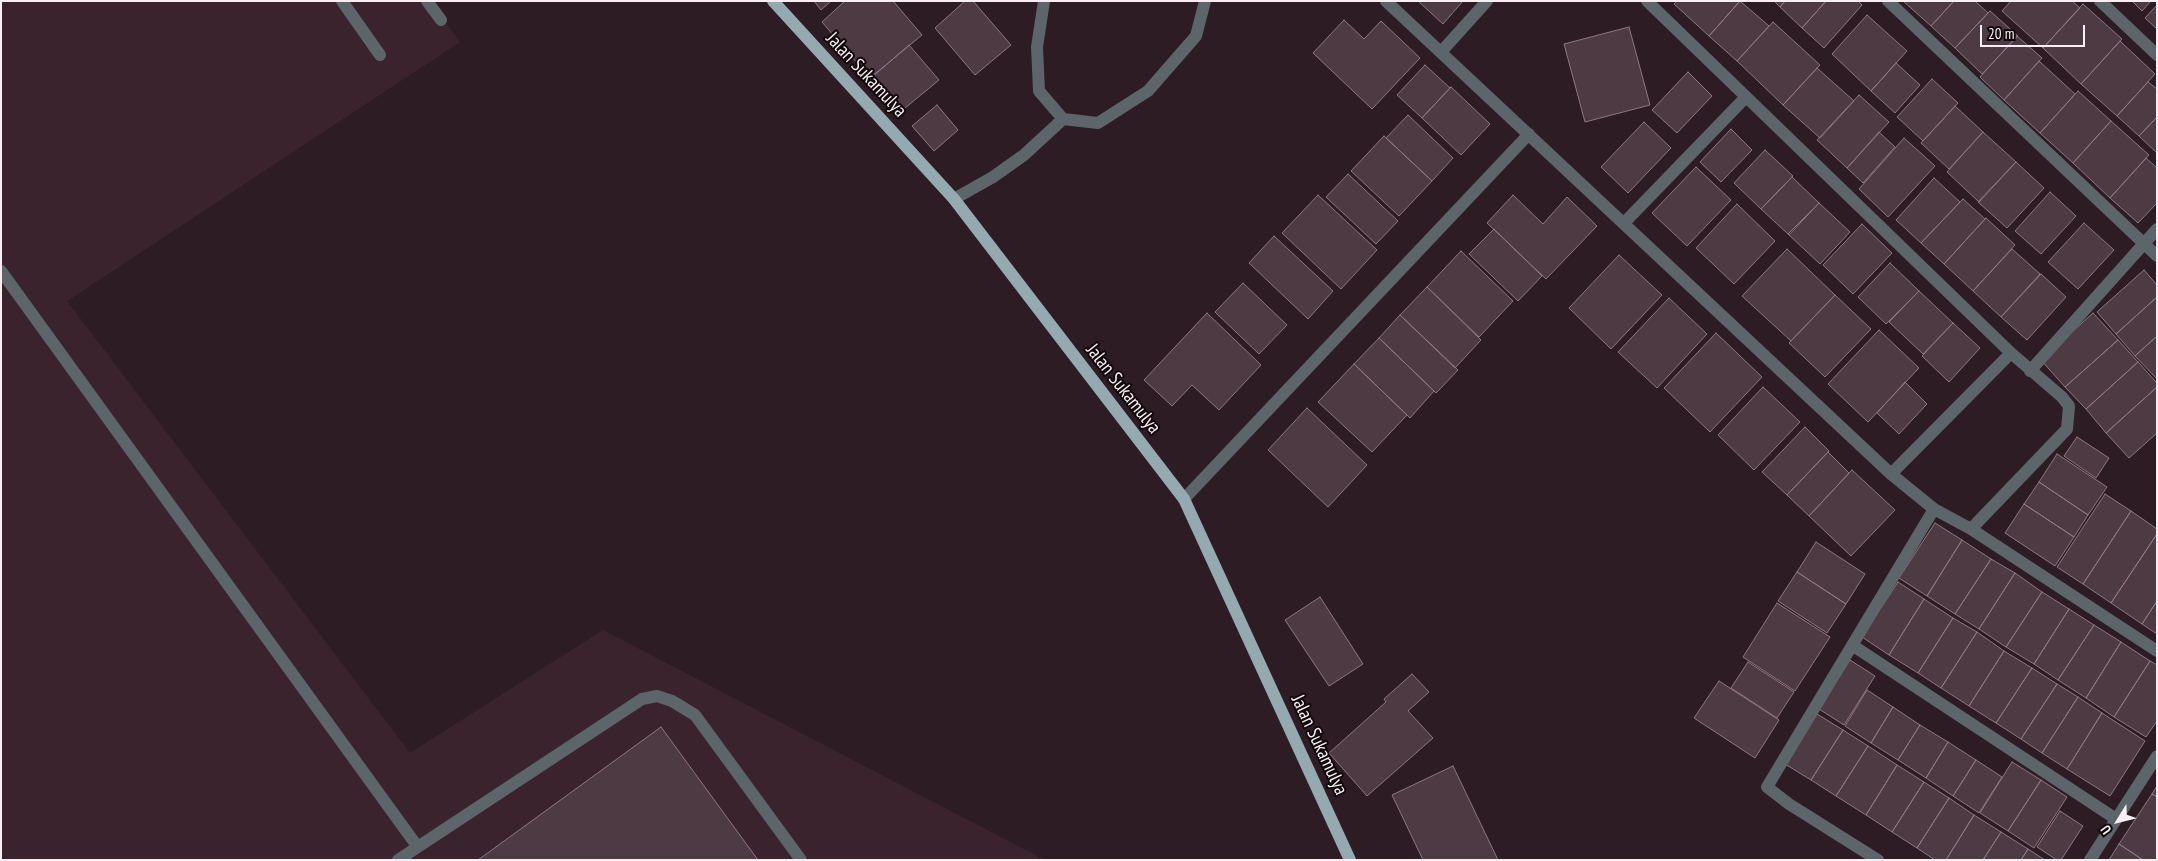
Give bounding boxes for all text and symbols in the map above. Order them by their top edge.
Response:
scale bar [1983,15,2088,47]
text: 20 m [1988,24,2014,43]
street label: Jalan Sukamulya [821,28,911,122]
street label: Jalan Sukamulya [1081,340,1165,438]
street label: Jalan Sukamulya [1286,691,1352,799]
north arrow [2093,796,2143,846]
text: U [2096,822,2115,838]

